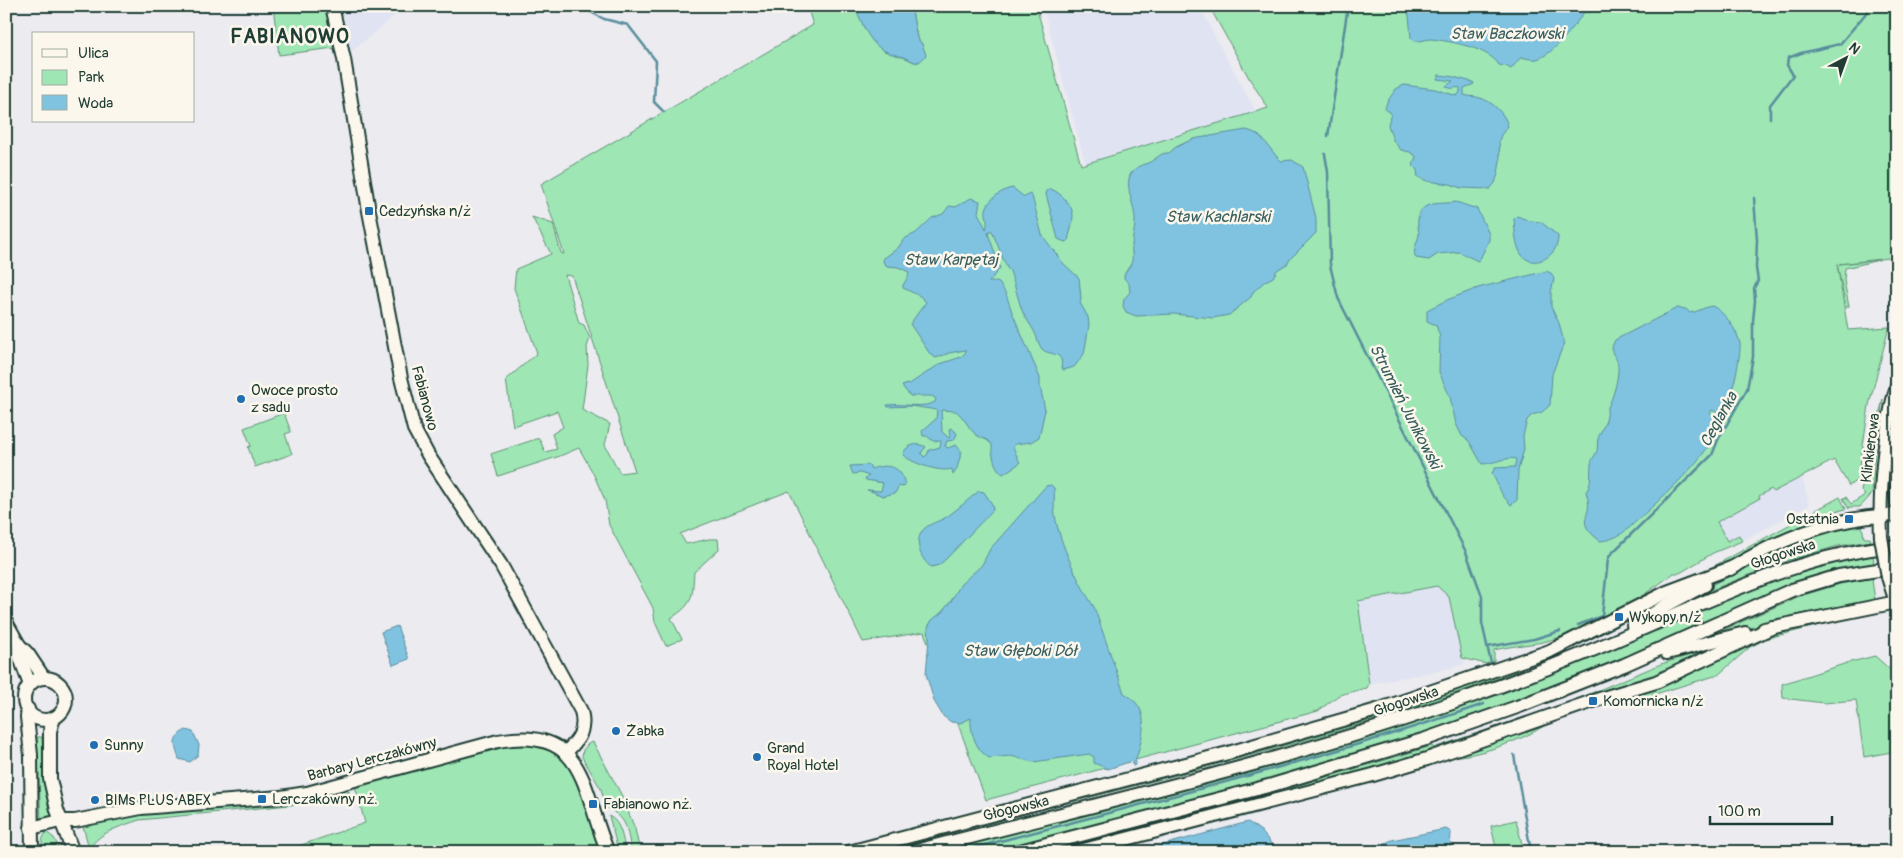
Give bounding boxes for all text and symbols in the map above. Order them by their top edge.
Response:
district label: FABIANOWO [230,24,350,49]
water label: Staw Baczkowski [1450,24,1566,44]
legend [32,32,195,122]
north arrow [1820,32,1870,82]
text: N [1845,39,1863,58]
text: Ulica [78,44,109,63]
text: Park [78,68,105,87]
text: Woda [78,94,113,113]
place label: Cedzyńska n/ż [379,202,471,221]
marker: Cedzyńska n/ż [363,205,375,217]
water label: Staw Kachlarski [1166,207,1272,227]
water label: Staw Karpętaj [904,250,1000,270]
water label: Strumień Junikowski [1365,341,1446,474]
street label: Fabianowo [407,364,442,433]
place label: Owoce prosto z sadu [251,381,338,417]
water label: Ceglanka [1696,387,1743,450]
marker: Owoce prosto z sadu [235,393,247,405]
street label: Klinkierowa [1857,412,1884,484]
place label: Ostatnia [1786,510,1839,529]
marker: Ostatnia [1843,513,1855,525]
street label: Głogowska [1748,535,1818,574]
place label: Wykopy n/ż [1629,608,1701,627]
marker: Wykopy n/ż [1613,611,1625,623]
water label: Staw Głęboki Dół [964,641,1078,661]
street label: Głogowska [1371,682,1441,721]
place label: Komornicka n/ż [1603,692,1704,711]
marker: Komornicka n/ż [1587,695,1599,707]
place label: Żabka [626,722,664,741]
marker: Żabka [610,725,622,737]
street label: Barbary Lerczakówny [305,733,439,786]
place label: Sunny [104,736,144,755]
marker: Sunny [88,739,100,751]
place label: Grand Royal Hotel [767,739,839,775]
marker: Grand Royal Hotel [751,751,763,763]
place label: Lerczakówny nż. [272,790,378,809]
place label: BIMs PLUS ABEX [105,791,211,810]
street label: Głogowska [981,791,1051,826]
marker: Lerczakówny nż. [256,793,268,805]
scale bar [1710,793,1833,825]
marker: BIMs PLUS ABEX [89,794,101,806]
place label: Fabianowo nż. [603,795,692,814]
marker: Fabianowo nż. [587,798,599,810]
text: 100 m [1718,802,1761,821]

